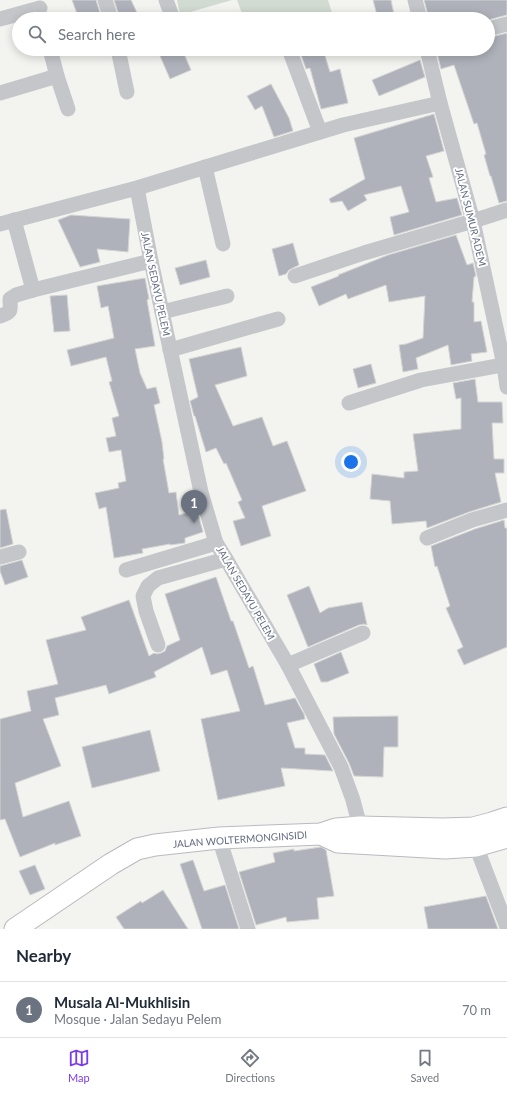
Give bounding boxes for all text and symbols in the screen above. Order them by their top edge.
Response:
search box [12,12,495,56]
icon: search [26,23,48,45]
text: Search here [58,25,135,43]
street label: JALAN SUMUR ADEM [453,167,489,267]
street label: JALAN SEDAYU PELEM [139,231,173,337]
your location [341,452,361,472]
pin: 1 [181,490,207,523]
street label: JALAN SEDAYU PELEM [214,544,278,642]
street label: JALAN WOLTERMONGINSIDI [172,828,308,850]
text: Nearby [16,945,71,966]
text: Musala Al-Mukhlisin [54,993,190,1011]
text: 1 [25,1002,33,1018]
text: 70 m [462,1002,491,1018]
text: Mosque · Jalan Sedayu Pelem [54,1011,221,1027]
tab: Map [68,1047,90,1084]
tab: Directions [225,1047,275,1084]
tab: Saved [410,1047,439,1084]

